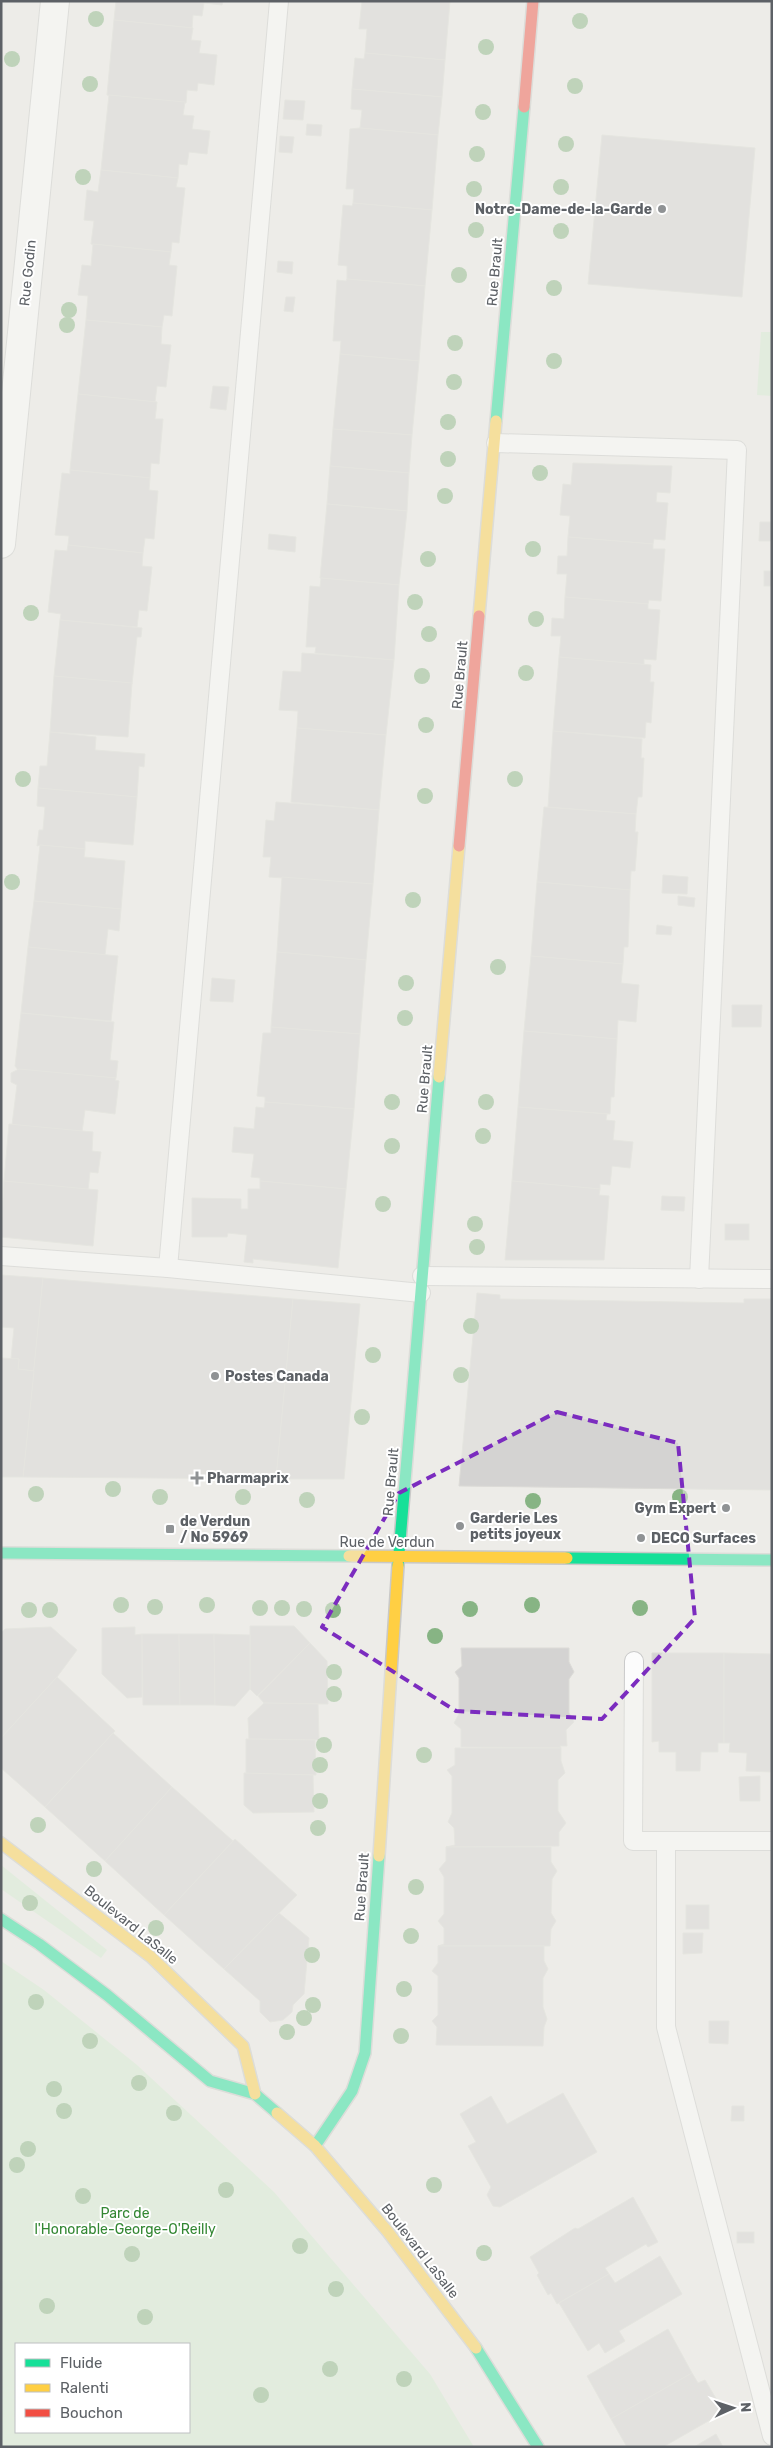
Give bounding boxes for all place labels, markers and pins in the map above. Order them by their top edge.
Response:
place label: Notre-Dame-de-la-Garde [475,201,652,218]
marker: Notre-Dame-de-la-Garde [656,203,668,215]
place label: Postes Canada [225,1368,329,1385]
marker: Postes Canada [209,1370,221,1382]
place label: Pharmaprix [207,1470,289,1487]
marker: Pharmaprix [191,1472,203,1484]
place label: Gym Expert [635,1500,716,1517]
marker: Gym Expert [720,1502,732,1514]
place label: Garderie Les petits joyeux [470,1510,562,1543]
place label: de Verdun / No 5969 [180,1513,250,1546]
marker: Garderie Les petits joyeux [454,1520,466,1532]
marker: de Verdun / No 5969 [164,1523,176,1535]
place label: DECO Surfaces [651,1530,756,1547]
marker: DECO Surfaces [635,1532,647,1544]

